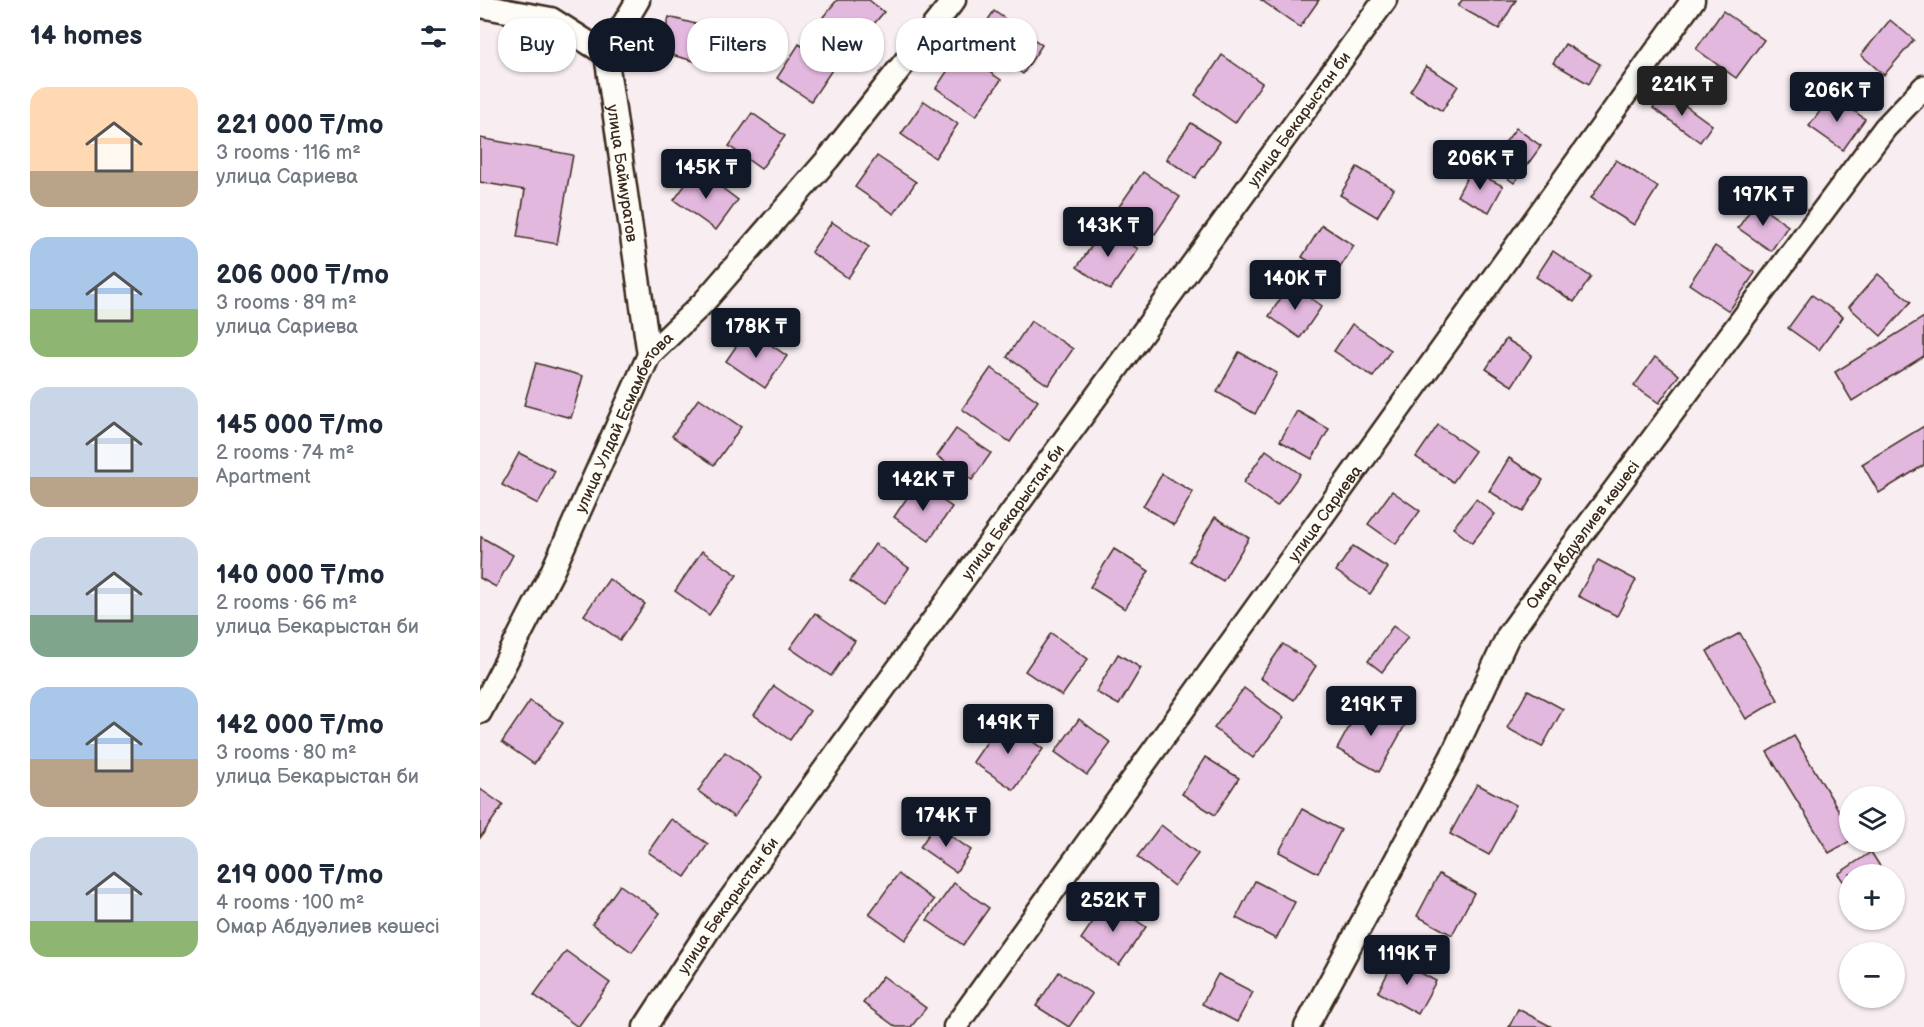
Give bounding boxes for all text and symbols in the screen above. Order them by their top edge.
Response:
chip: Buy [498,18,576,72]
chip: Rent [588,18,675,72]
chip: Filters [687,18,788,72]
chip: New [800,18,884,72]
chip: Apartment [896,18,1037,72]
icon: filters [417,20,450,53]
text: 14 homes [30,21,142,52]
street label: улица Бекарыстан би [1244,48,1355,191]
pin: 221K ₸ [1633,66,1731,117]
pin: 206K ₸ [1788,72,1886,123]
text: 221K ₸ [1651,73,1713,97]
text: 206K ₸ [1804,79,1870,103]
street label: улица Баймуратов [602,103,641,244]
text: 221 000 ₸/mo [216,110,384,141]
icon: home [78,111,150,183]
pin: 206K ₸ [1431,140,1529,191]
text: 3 rooms · 116 m² [216,141,361,165]
text: 206K ₸ [1447,147,1513,171]
pin: 145K ₸ [657,149,755,200]
text: 145K ₸ [675,156,737,180]
text: улица Сариева [216,165,358,189]
pin: 197K ₸ [1714,176,1812,227]
text: 197K ₸ [1732,183,1794,207]
pin: 143K ₸ [1059,207,1157,258]
text: 143K ₸ [1077,214,1139,238]
text: 206 000 ₸/mo [216,260,389,291]
pin: 140K ₸ [1246,260,1344,311]
icon: home [78,261,150,333]
text: 140K ₸ [1264,267,1326,291]
text: 3 rooms · 89 m² [216,291,357,315]
pin: 178K ₸ [707,308,805,359]
text: улица Сариева [216,315,358,339]
text: 178K ₸ [725,315,787,339]
street label: улица Улдай Есмамбетова [572,329,678,516]
text: 145 000 ₸/mo [216,410,383,441]
icon: home [78,411,150,483]
text: 2 rooms · 74 m² [216,441,354,465]
street label: улица Бекарыстан би [958,441,1069,584]
street label: Омар Абдуәлиев көшесі [1523,458,1644,613]
pin: 142K ₸ [874,461,972,512]
street label: улица Сариева [1285,462,1367,566]
text: Apartment [216,465,311,489]
text: 142K ₸ [892,468,954,492]
text: 140 000 ₸/mo [216,560,384,591]
icon: home [78,561,150,633]
text: 2 rooms · 66 m² [216,591,357,615]
text: улица Бекарыстан би [216,615,419,639]
pin: 219K ₸ [1322,686,1420,737]
text: 219K ₸ [1340,693,1402,717]
pin: 149K ₸ [959,704,1057,755]
text: 142 000 ₸/mo [216,710,384,741]
icon: home [78,711,150,783]
text: 149K ₸ [977,711,1039,735]
text: 3 rooms · 80 m² [216,741,357,765]
text: улица Бекарыстан би [216,765,419,789]
map controls [1839,786,1905,1008]
button: layers [1839,786,1905,852]
pin: 174K ₸ [897,797,995,848]
text: 174K ₸ [915,804,977,828]
street label: улица Бекарыстан би [674,834,783,978]
text: 219 000 ₸/mo [216,860,383,891]
icon: home [78,861,150,933]
button: + [1839,864,1905,930]
pin: 252K ₸ [1064,882,1162,933]
text: 252K ₸ [1080,889,1146,913]
text: 4 rooms · 100 m² [216,891,364,915]
text: Омар Абдуәлиев көшесі [216,915,440,939]
pin: 119K ₸ [1358,935,1456,986]
text: 119K ₸ [1378,942,1436,966]
button: − [1839,942,1905,1008]

